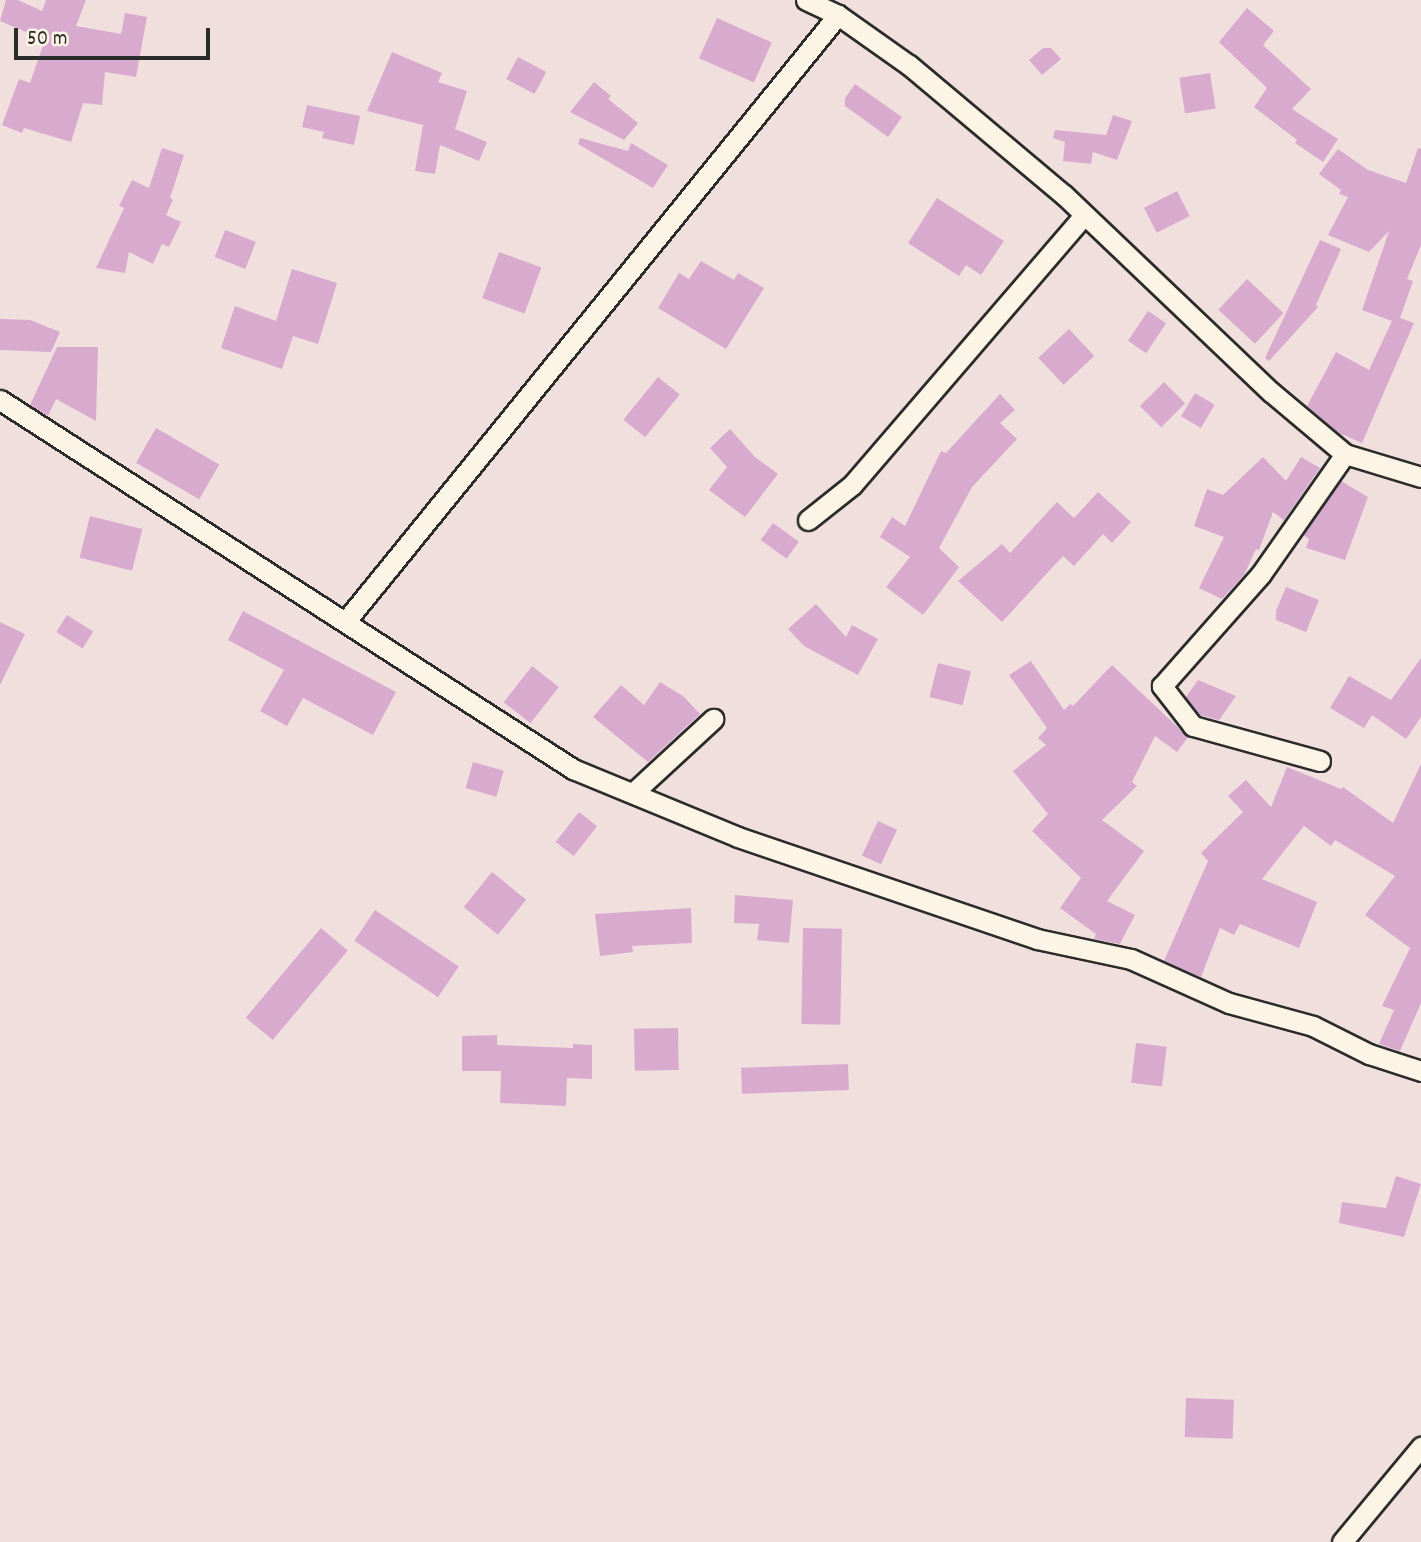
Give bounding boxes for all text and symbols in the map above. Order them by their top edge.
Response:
scale bar [18,14,214,58]
text: 50 m [27,25,67,55]

